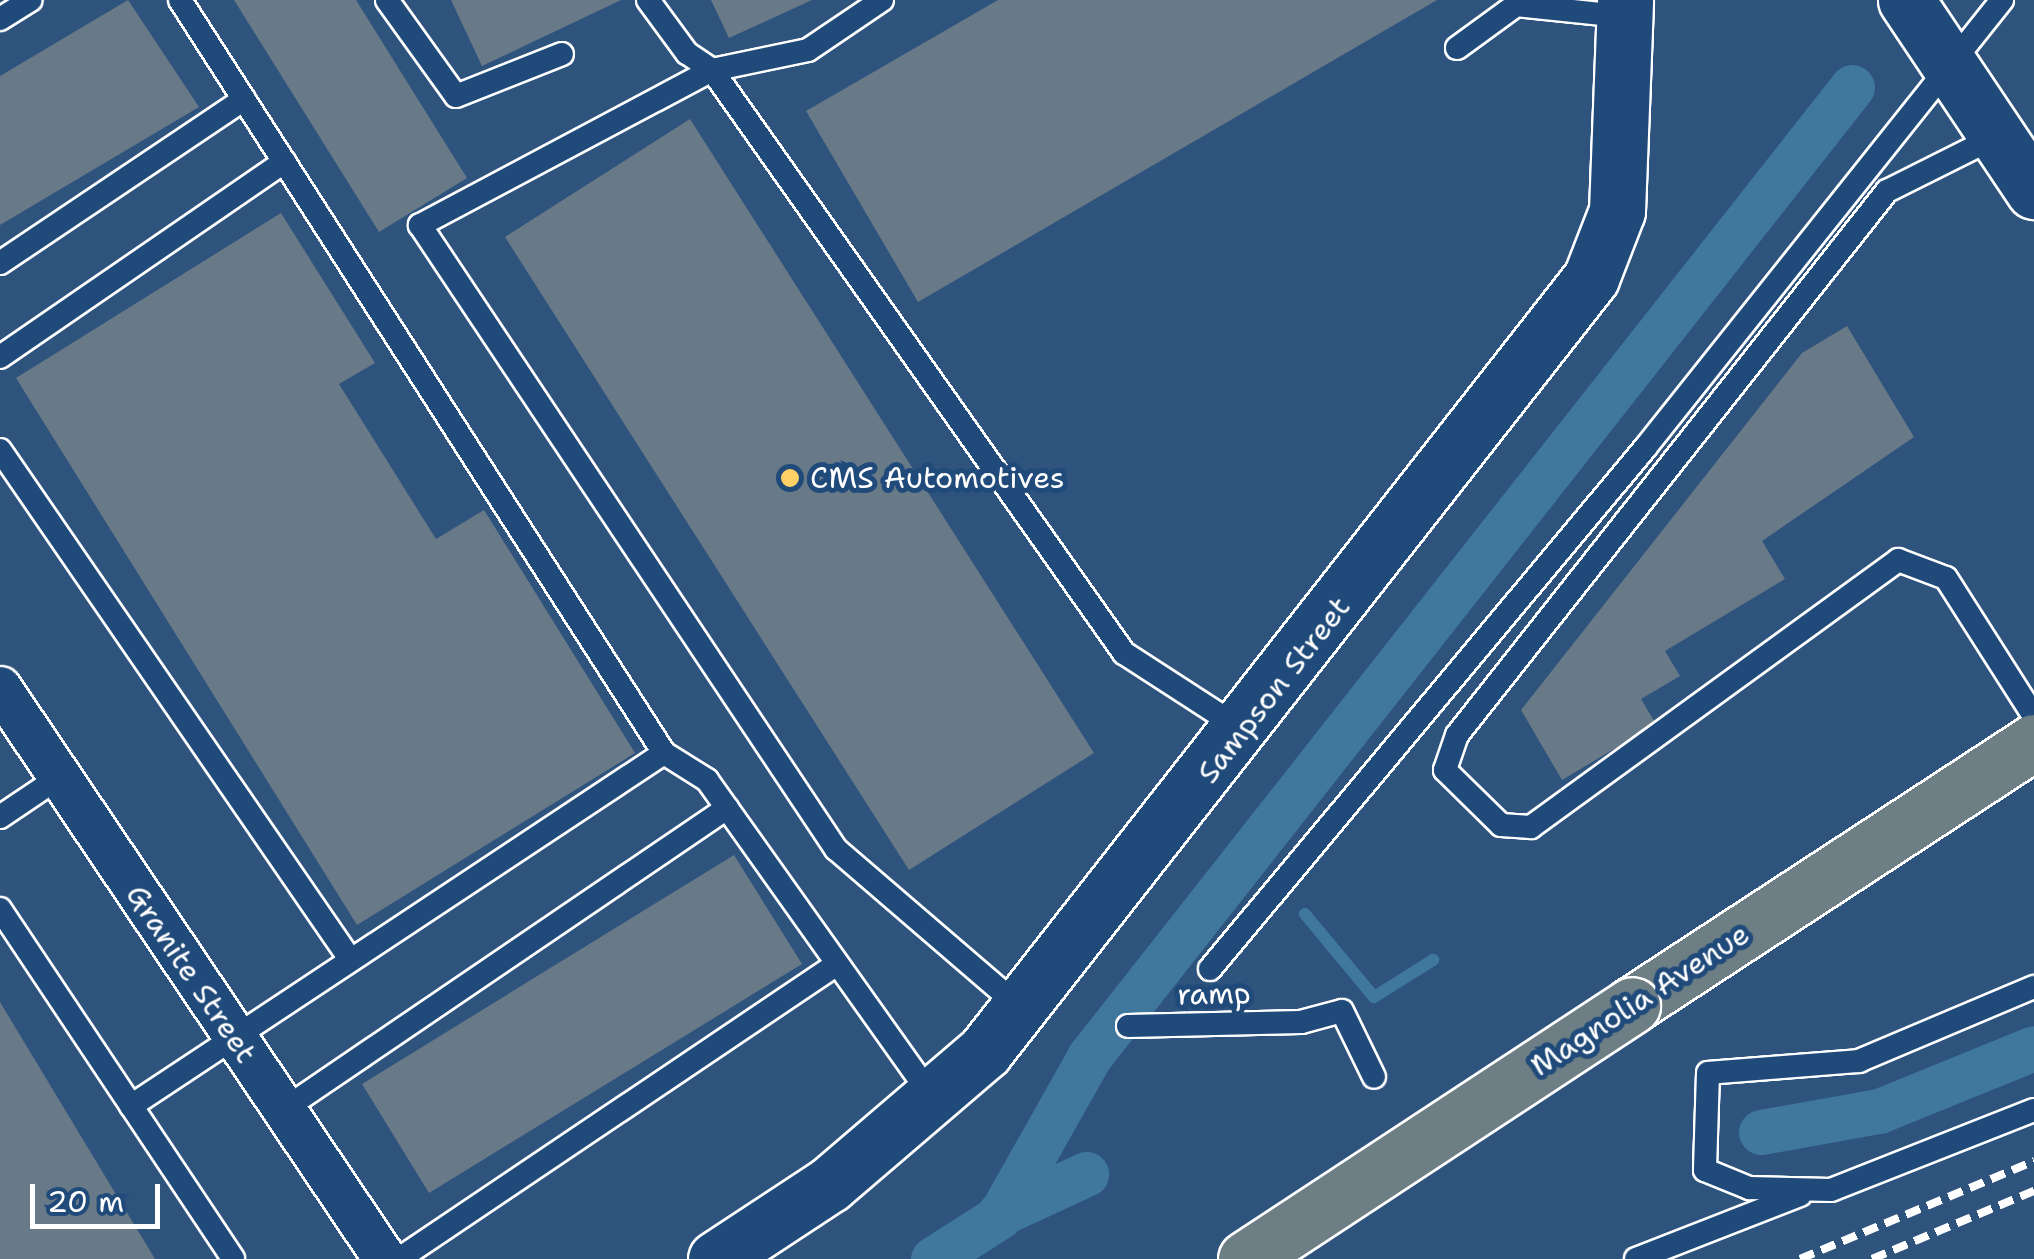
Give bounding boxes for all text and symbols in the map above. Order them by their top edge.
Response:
place label: CMS Automotives [810,460,1065,496]
marker: CMS Automotives [779,467,801,489]
street label: Sampson Street [1190,590,1358,790]
street label: Granite Street [118,878,264,1070]
street label: Magnolia Avenue [1524,916,1756,1084]
street label: ramp [1177,975,1251,1013]
scale bar [35,1164,165,1226]
text: 20 m [47,1181,124,1222]

